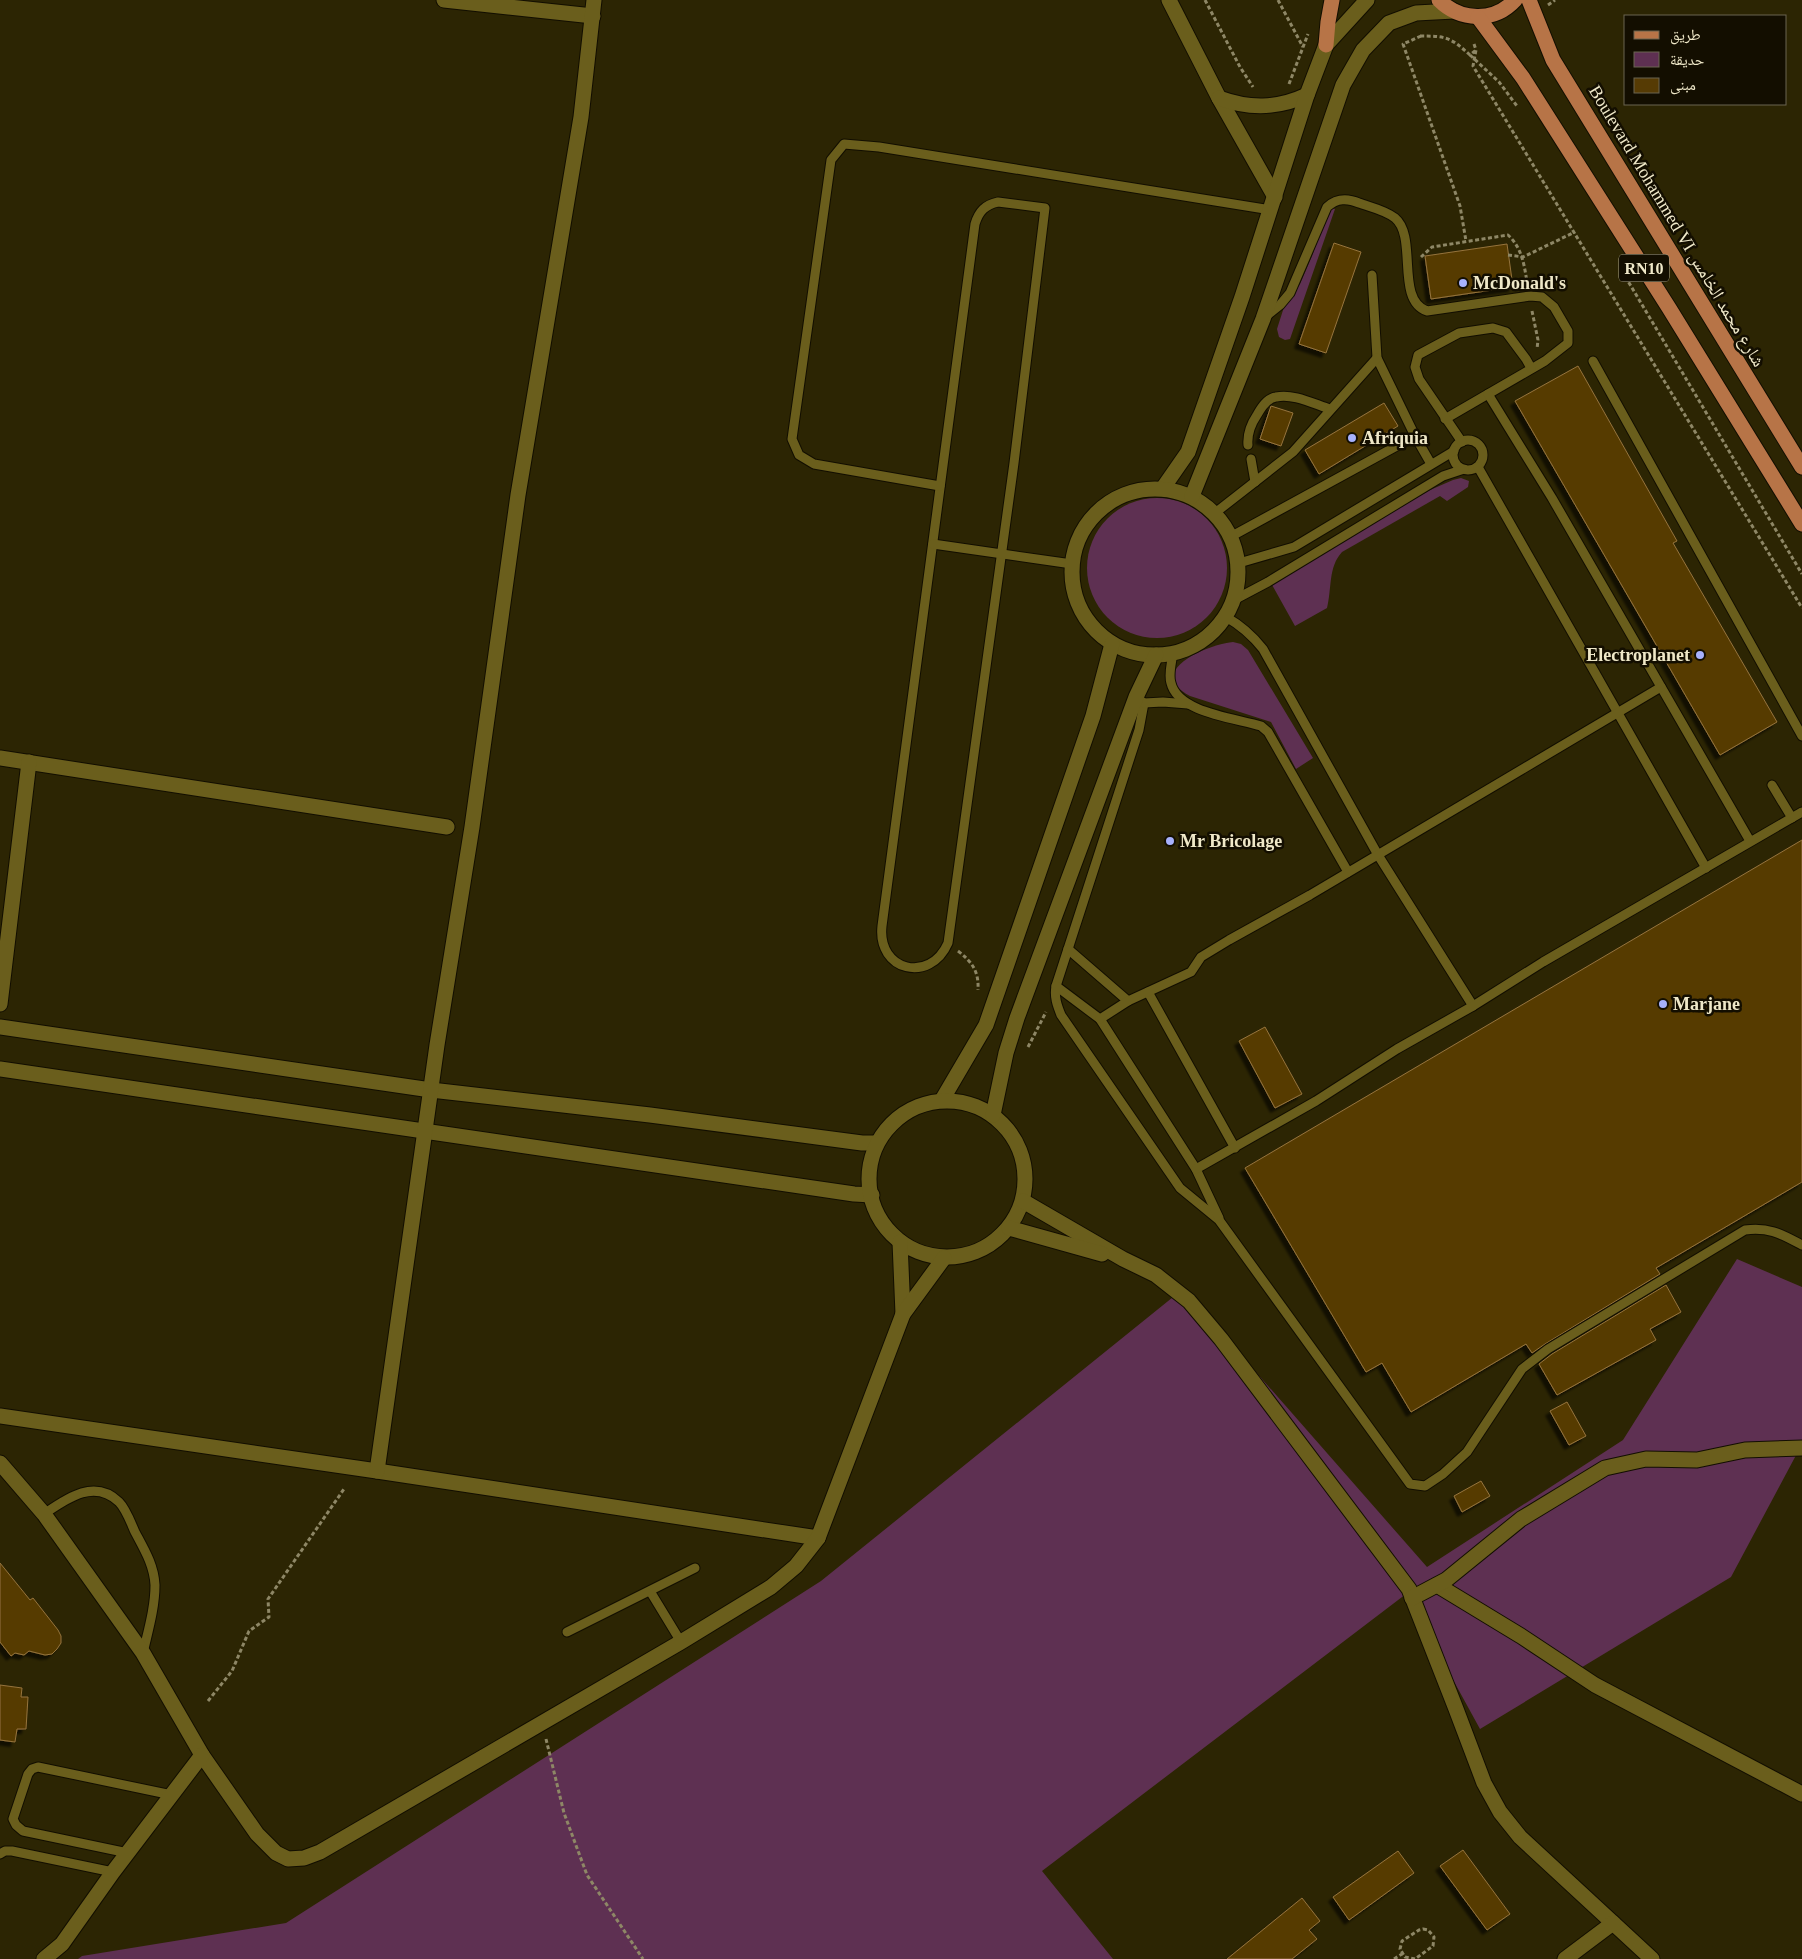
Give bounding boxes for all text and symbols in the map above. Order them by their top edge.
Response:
legend [1624,15,1787,105]
text: طريق [1670,27,1701,45]
text: حديقة [1670,52,1705,68]
text: مبنى [1670,77,1696,95]
street label: Boulevard Mohammed VI شارع محمد الخامس [1584,82,1769,371]
road number: RN10 [1619,254,1669,282]
place label: McDonald's [1473,273,1566,293]
marker: McDonald's [1457,277,1469,289]
place label: Afriquia [1362,428,1428,448]
marker: Afriquia [1346,432,1358,444]
place label: Electroplanet [1586,645,1690,665]
marker: Electroplanet [1694,649,1706,661]
place label: Mr Bricolage [1180,831,1282,851]
marker: Mr Bricolage [1164,835,1176,847]
place label: Marjane [1673,994,1740,1014]
marker: Marjane [1657,998,1669,1010]

